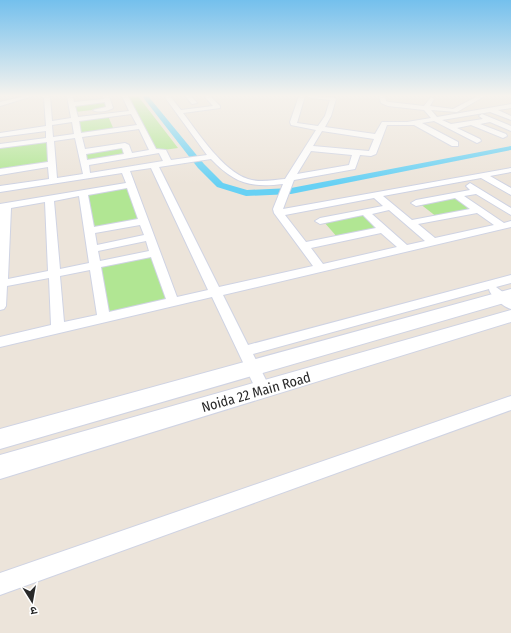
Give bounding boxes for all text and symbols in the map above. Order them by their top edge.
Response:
street label: Noida 22 Main Road [200,369,313,416]
north arrow [12,581,52,621]
text: उ [29,603,38,617]

